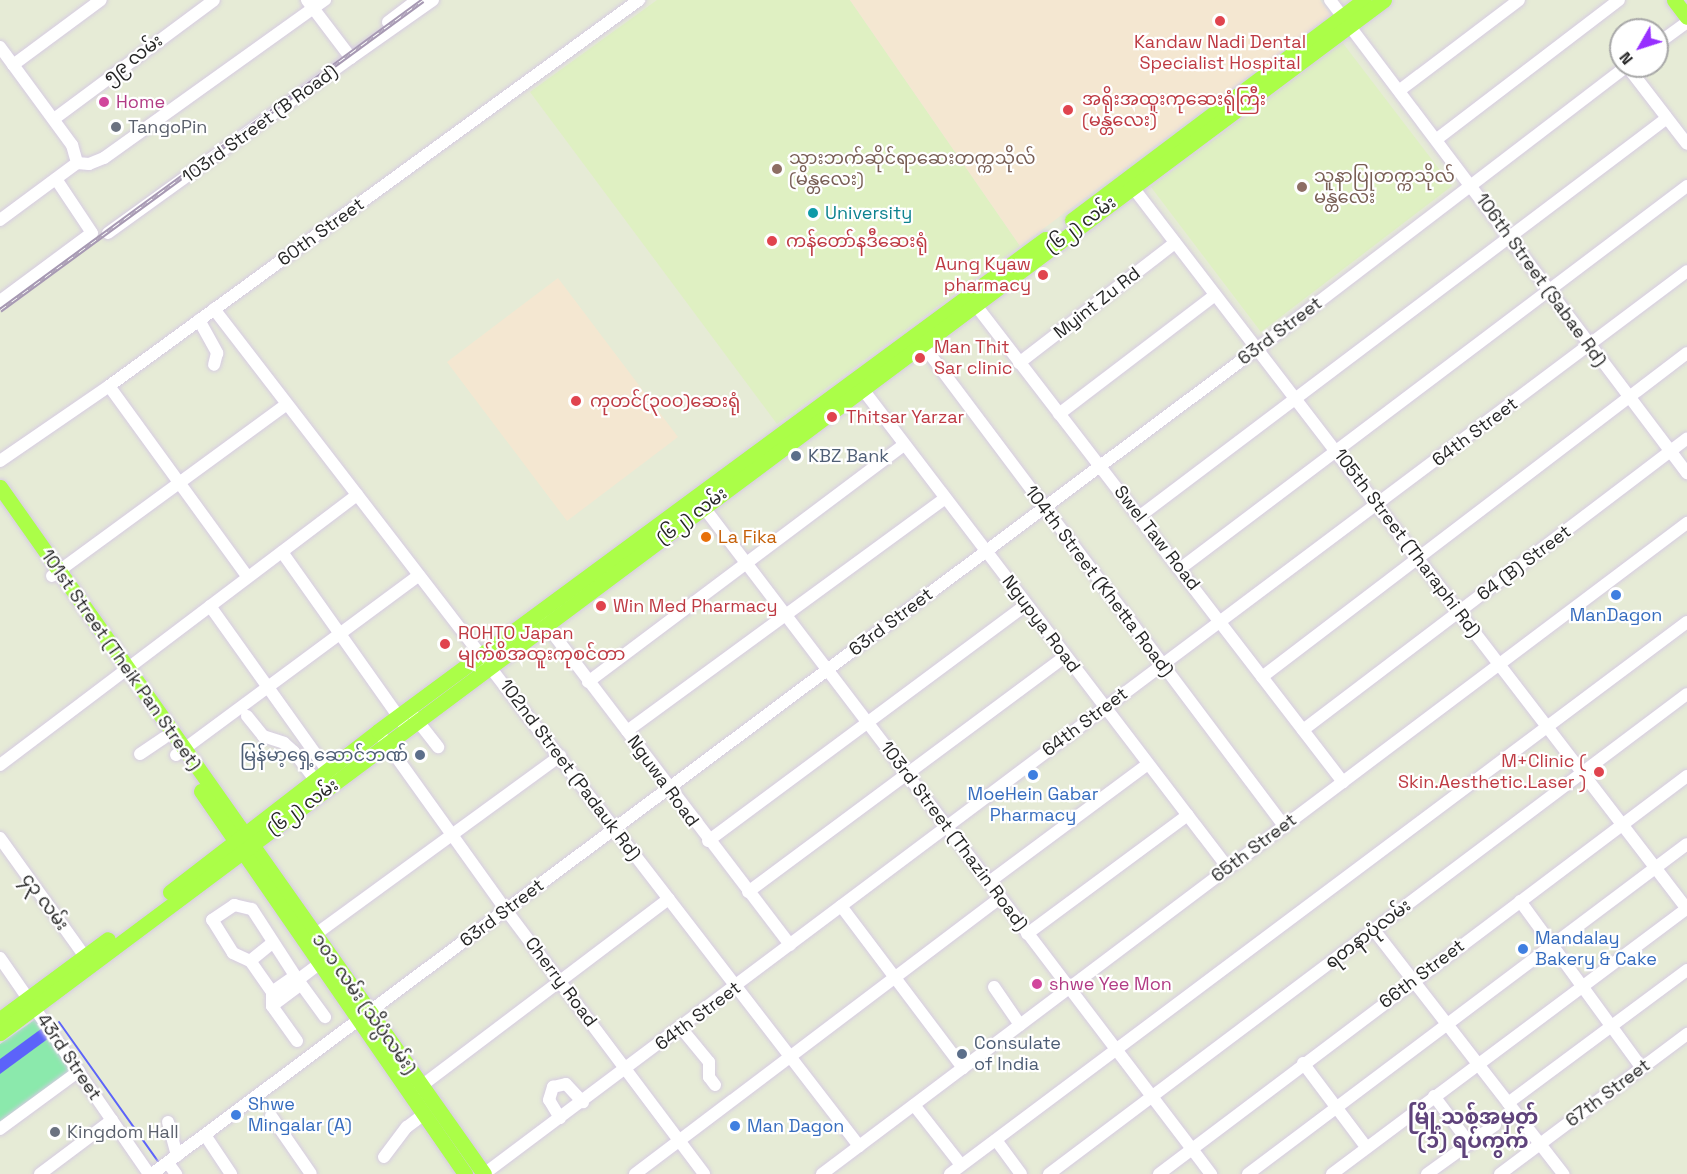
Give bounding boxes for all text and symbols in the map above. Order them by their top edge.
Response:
marker: Kandaw Nadi Dental Specialist Hospital [1211,12,1229,30]
north arrow [1609,18,1669,78]
street label: ၅၉ လမ်း [99,30,167,88]
place label: Kandaw Nadi Dental Specialist Hospital [1134,32,1306,74]
text: N [1615,48,1638,69]
street label: 103rd Street (B Road) [178,60,342,188]
place label: အရိုးအထူးကုဆေးရုံကြီး (မန္တလေး) [1082,89,1266,132]
place label: Home [116,91,165,113]
marker: Home [97,95,111,109]
marker: အရိုးအထူးကုဆေးရုံကြီး (မန္တလေး) [1059,101,1077,119]
place label: TangoPin [128,116,207,138]
marker: TangoPin [109,120,123,134]
place label: သွားဘက်ဆိုင်ရာဆေးတက္ကသိုလ် (မန္တလေး) [789,148,1035,190]
marker: သွားဘက်ဆိုင်ရာဆေးတက္ကသိုလ် (မန္တလေး) [770,162,784,176]
place label: သူနာပြုတက္ကသိုလ် မန္တလေး [1314,166,1455,208]
marker: သူနာပြုတက္ကသိုလ် မန္တလေး [1295,180,1309,194]
street label: 106th Street (Sabae Rd) [1471,189,1611,371]
street label: (၆၂) လမ်း [1042,192,1120,258]
street label: 60th Street [274,193,368,271]
place label: University [825,202,912,224]
marker: University [806,206,820,220]
place label: ကန်တော်နဒီဆေးရုံ [786,230,928,252]
marker: ကန်တော်နဒီဆေးရုံ [763,232,781,250]
place label: Aung Kyaw pharmacy [935,254,1031,296]
street label: Myint Zu Rd [1050,263,1144,343]
marker: Aung Kyaw pharmacy [1036,268,1050,282]
street label: 63rd Street [1234,292,1326,370]
place label: Man Thit Sar clinic [934,337,1013,380]
marker: Man Thit Sar clinic [911,349,929,367]
place label: ကုတင်(၃၀၀)ဆေးရုံ [590,390,740,412]
marker: ကုတင်(၃၀၀)ဆေးရုံ [567,392,585,410]
street label: 64th Street [1428,393,1522,471]
place label: Thitsar Yarzar [846,406,965,428]
marker: Thitsar Yarzar [823,408,841,426]
street label: 105th Street (Tharaphi Rd) [1329,444,1485,642]
place label: KBZ Bank [808,445,889,467]
marker: KBZ Bank [789,449,803,463]
street label: 104th Street (Khetta Road) [1020,481,1178,681]
street label: Swel Taw Road [1109,481,1205,595]
street label: (၆၂) လမ်း [653,483,731,549]
street label: 64 (B) Street [1473,521,1575,605]
place label: La Fika [718,526,777,548]
marker: La Fika [699,530,713,544]
street label: 101st Street (Theik Pan Street) [36,545,206,775]
street label: Ngupya Road [997,571,1085,677]
street label: 63rd Street [845,583,937,661]
marker: ManDagon [1609,588,1623,602]
place label: Win Med Pharmacy [613,595,778,617]
marker: Win Med Pharmacy [594,599,608,613]
place label: ManDagon [1570,604,1662,626]
place label: ROHTO Japan မျက်စိအထူးကုစင်တာ [458,623,625,666]
marker: ROHTO Japan မျက်စိအထူးကုစင်တာ [436,635,454,653]
street label: 102nd Street (Padauk Rd) [495,675,645,865]
street label: 64th Street [1038,683,1132,761]
street label: Nguwa Road [623,731,703,831]
street label: 103rd Street (Thazin Road) [876,737,1032,935]
place label: မြန်မာ့ရှေ့ဆောင်ဘဏ် [240,744,408,766]
marker: မြန်မာ့ရှေ့ဆောင်ဘဏ် [413,748,427,762]
place label: M+Clinic ( Skin.Aesthetic.Laser ) [1398,751,1586,794]
marker: M+Clinic ( Skin.Aesthetic.Laser ) [1590,763,1608,781]
marker: MoeHein Gabar Pharmacy [1026,768,1040,782]
street label: (၆၂) လမ်း [263,774,343,840]
place label: MoeHein Gabar Pharmacy [968,784,1098,826]
street label: 65th Street [1207,809,1301,887]
street label: ၄၃ လမ်း [17,869,73,935]
street label: 63rd Street [456,874,548,952]
street label: ရတနာပုံလမ်း [1321,895,1415,973]
place label: Mandalay Bakery & Cake [1535,928,1657,970]
street label: ၁၀၁ လမ်း (သိပ္ပံလမ်း) [307,929,421,1079]
street label: Cherry Road [520,933,602,1031]
street label: 66th Street [1375,935,1469,1013]
marker: Mandalay Bakery & Cake [1516,942,1530,956]
place label: shwe Yee Mon [1049,973,1172,995]
street label: 64th Street [651,977,745,1055]
marker: shwe Yee Mon [1030,977,1044,991]
street label: 43rd Street [32,1010,106,1104]
place label: Consulate of India [974,1033,1061,1076]
marker: Consulate of India [955,1047,969,1061]
street label: 67th Street [1562,1054,1654,1132]
place label: Shwe Mingalar (A) [248,1094,352,1136]
district label: မြို့သစ်အမှတ် (၁) ရပ်ကွက် [1408,1104,1538,1154]
marker: Shwe Mingalar (A) [229,1108,243,1122]
place label: Man Dagon [747,1115,844,1137]
marker: Man Dagon [728,1119,742,1133]
place label: Kingdom Hall [67,1121,179,1143]
marker: Kingdom Hall [48,1125,62,1139]

